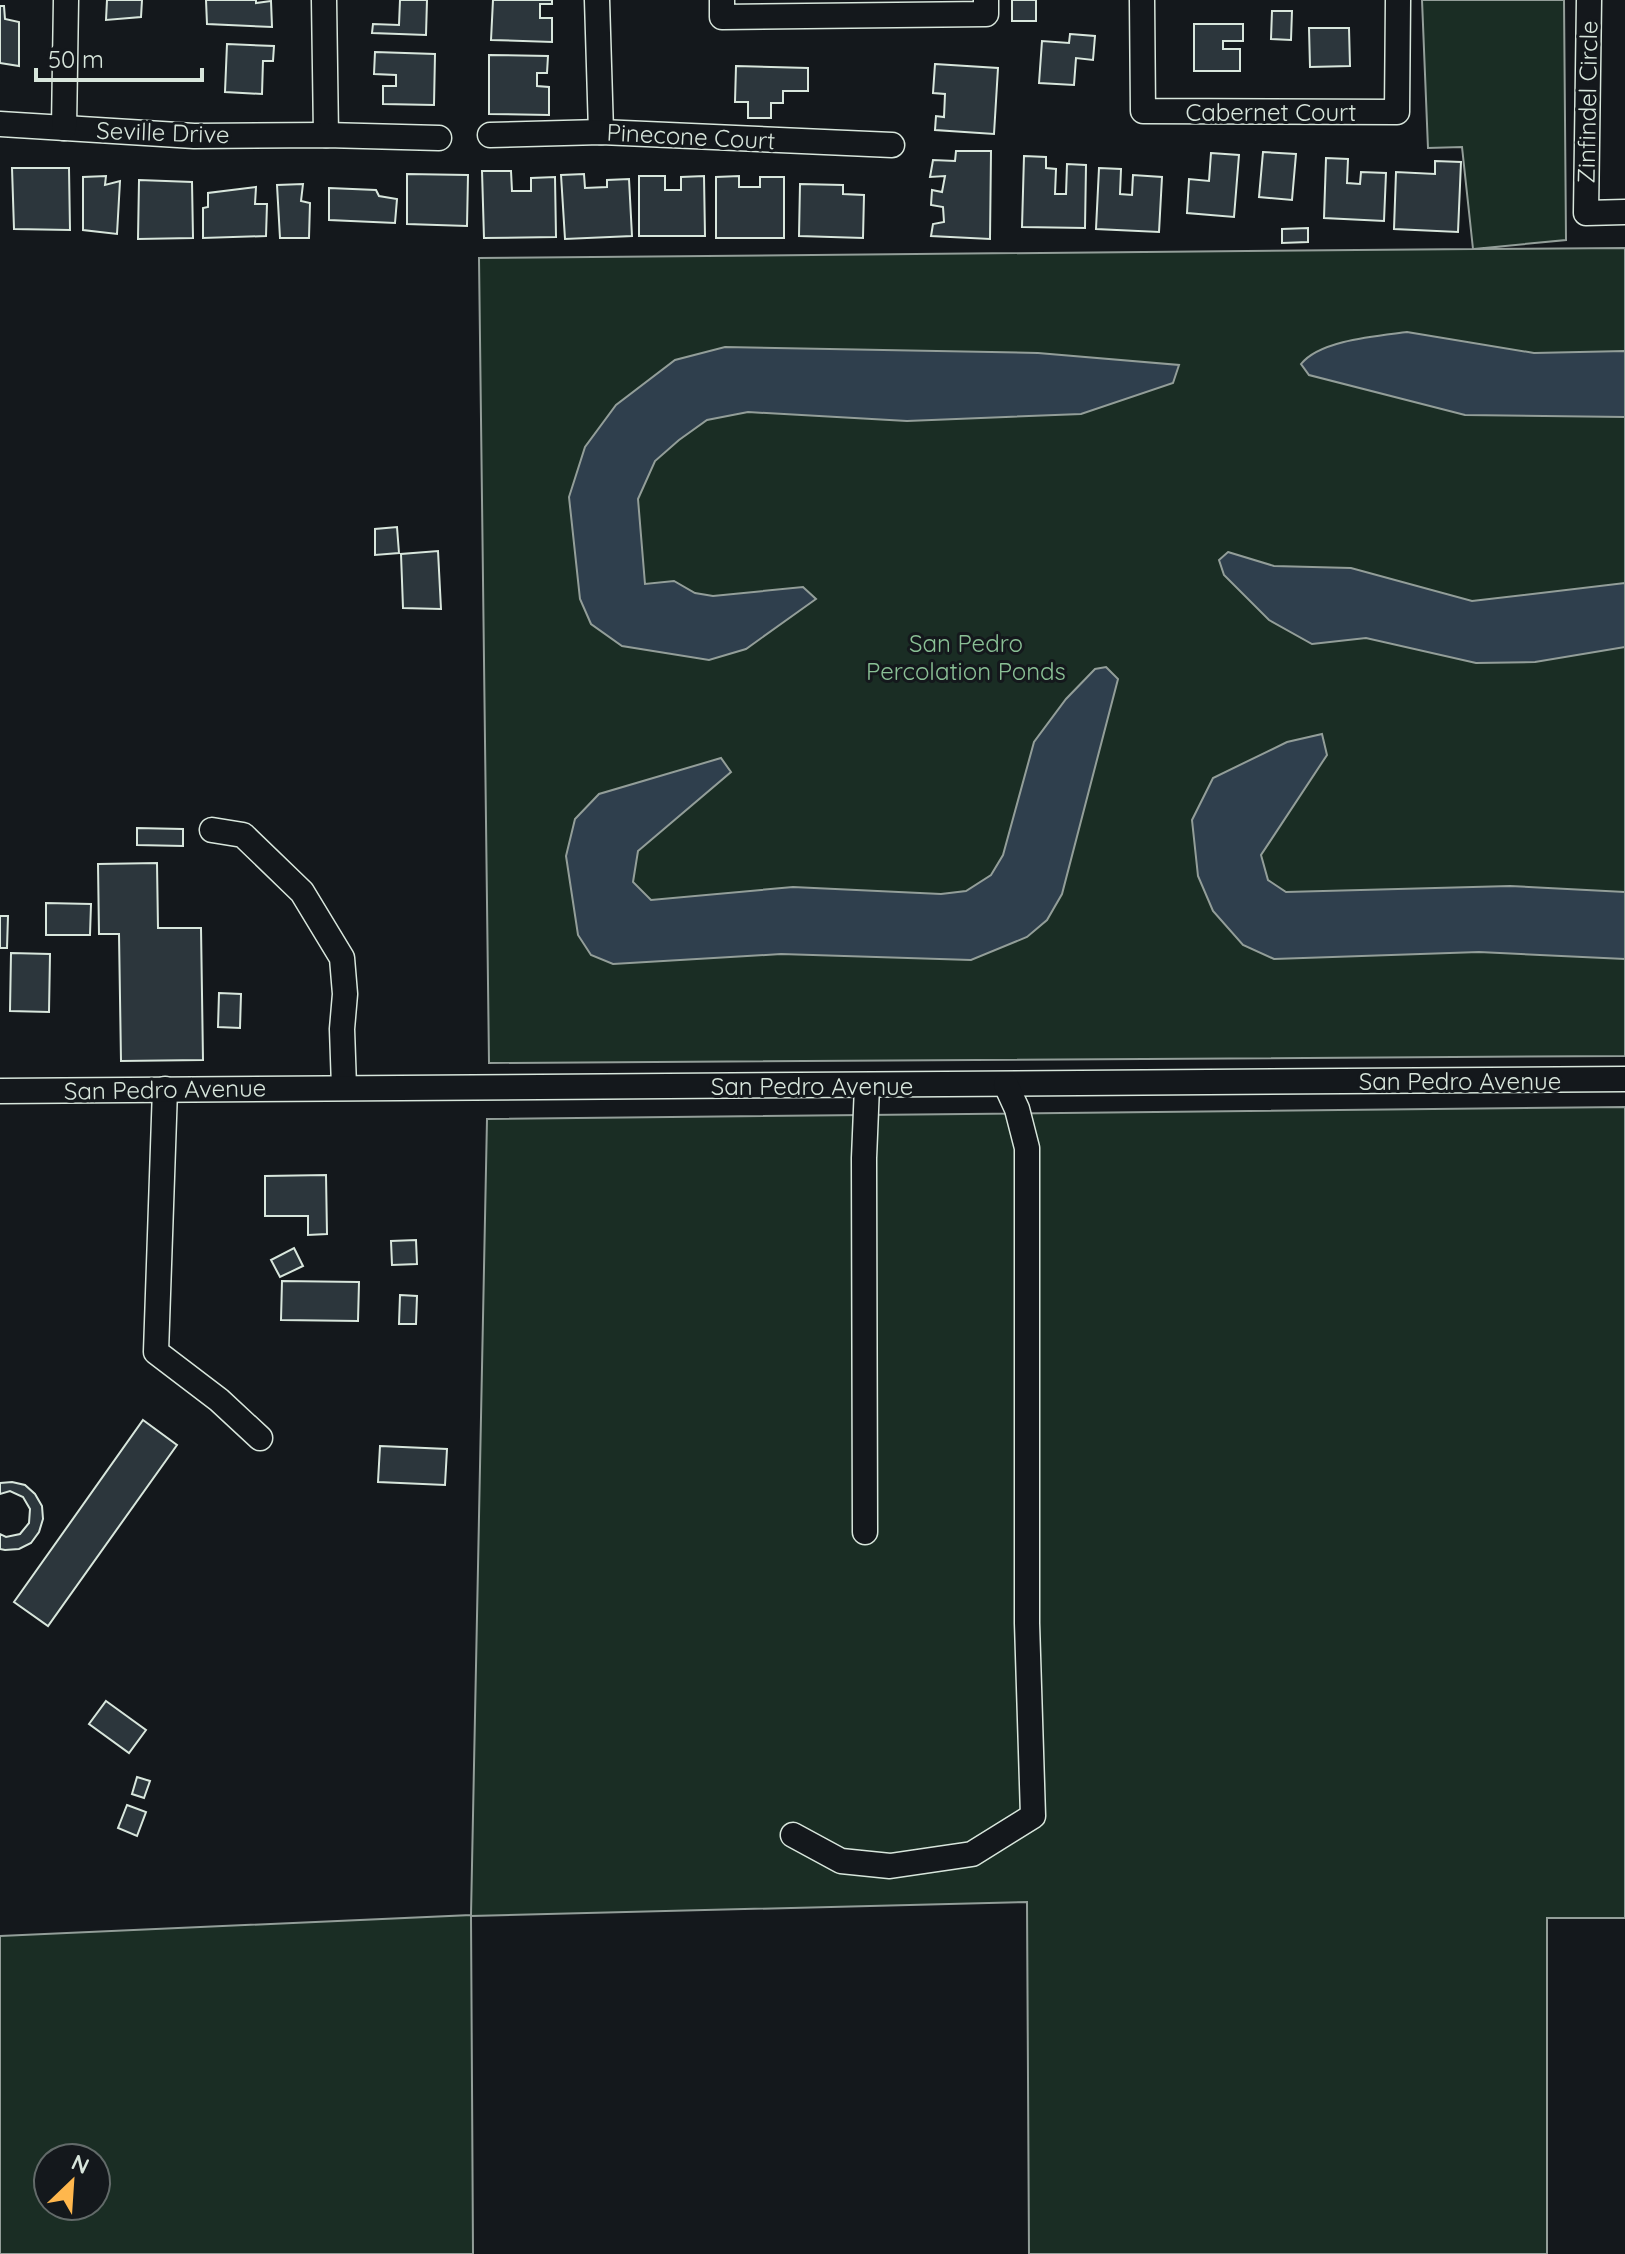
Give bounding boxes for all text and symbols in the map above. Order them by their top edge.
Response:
street label: Zinfindel Circle [1571,20,1603,184]
scale bar [36,32,202,82]
text: 50 m [48,44,104,74]
street label: Cabernet Court [1186,97,1356,127]
street label: Seville Drive [96,115,230,149]
street label: Pinecone Court [606,117,776,155]
park label: San Pedro Percolation Ponds [866,628,1066,686]
street label: San Pedro Avenue [1359,1066,1561,1096]
street label: San Pedro Avenue [711,1071,913,1101]
street label: San Pedro Avenue [64,1072,266,1106]
north arrow [32,2142,112,2222]
text: N [67,2148,94,2180]

